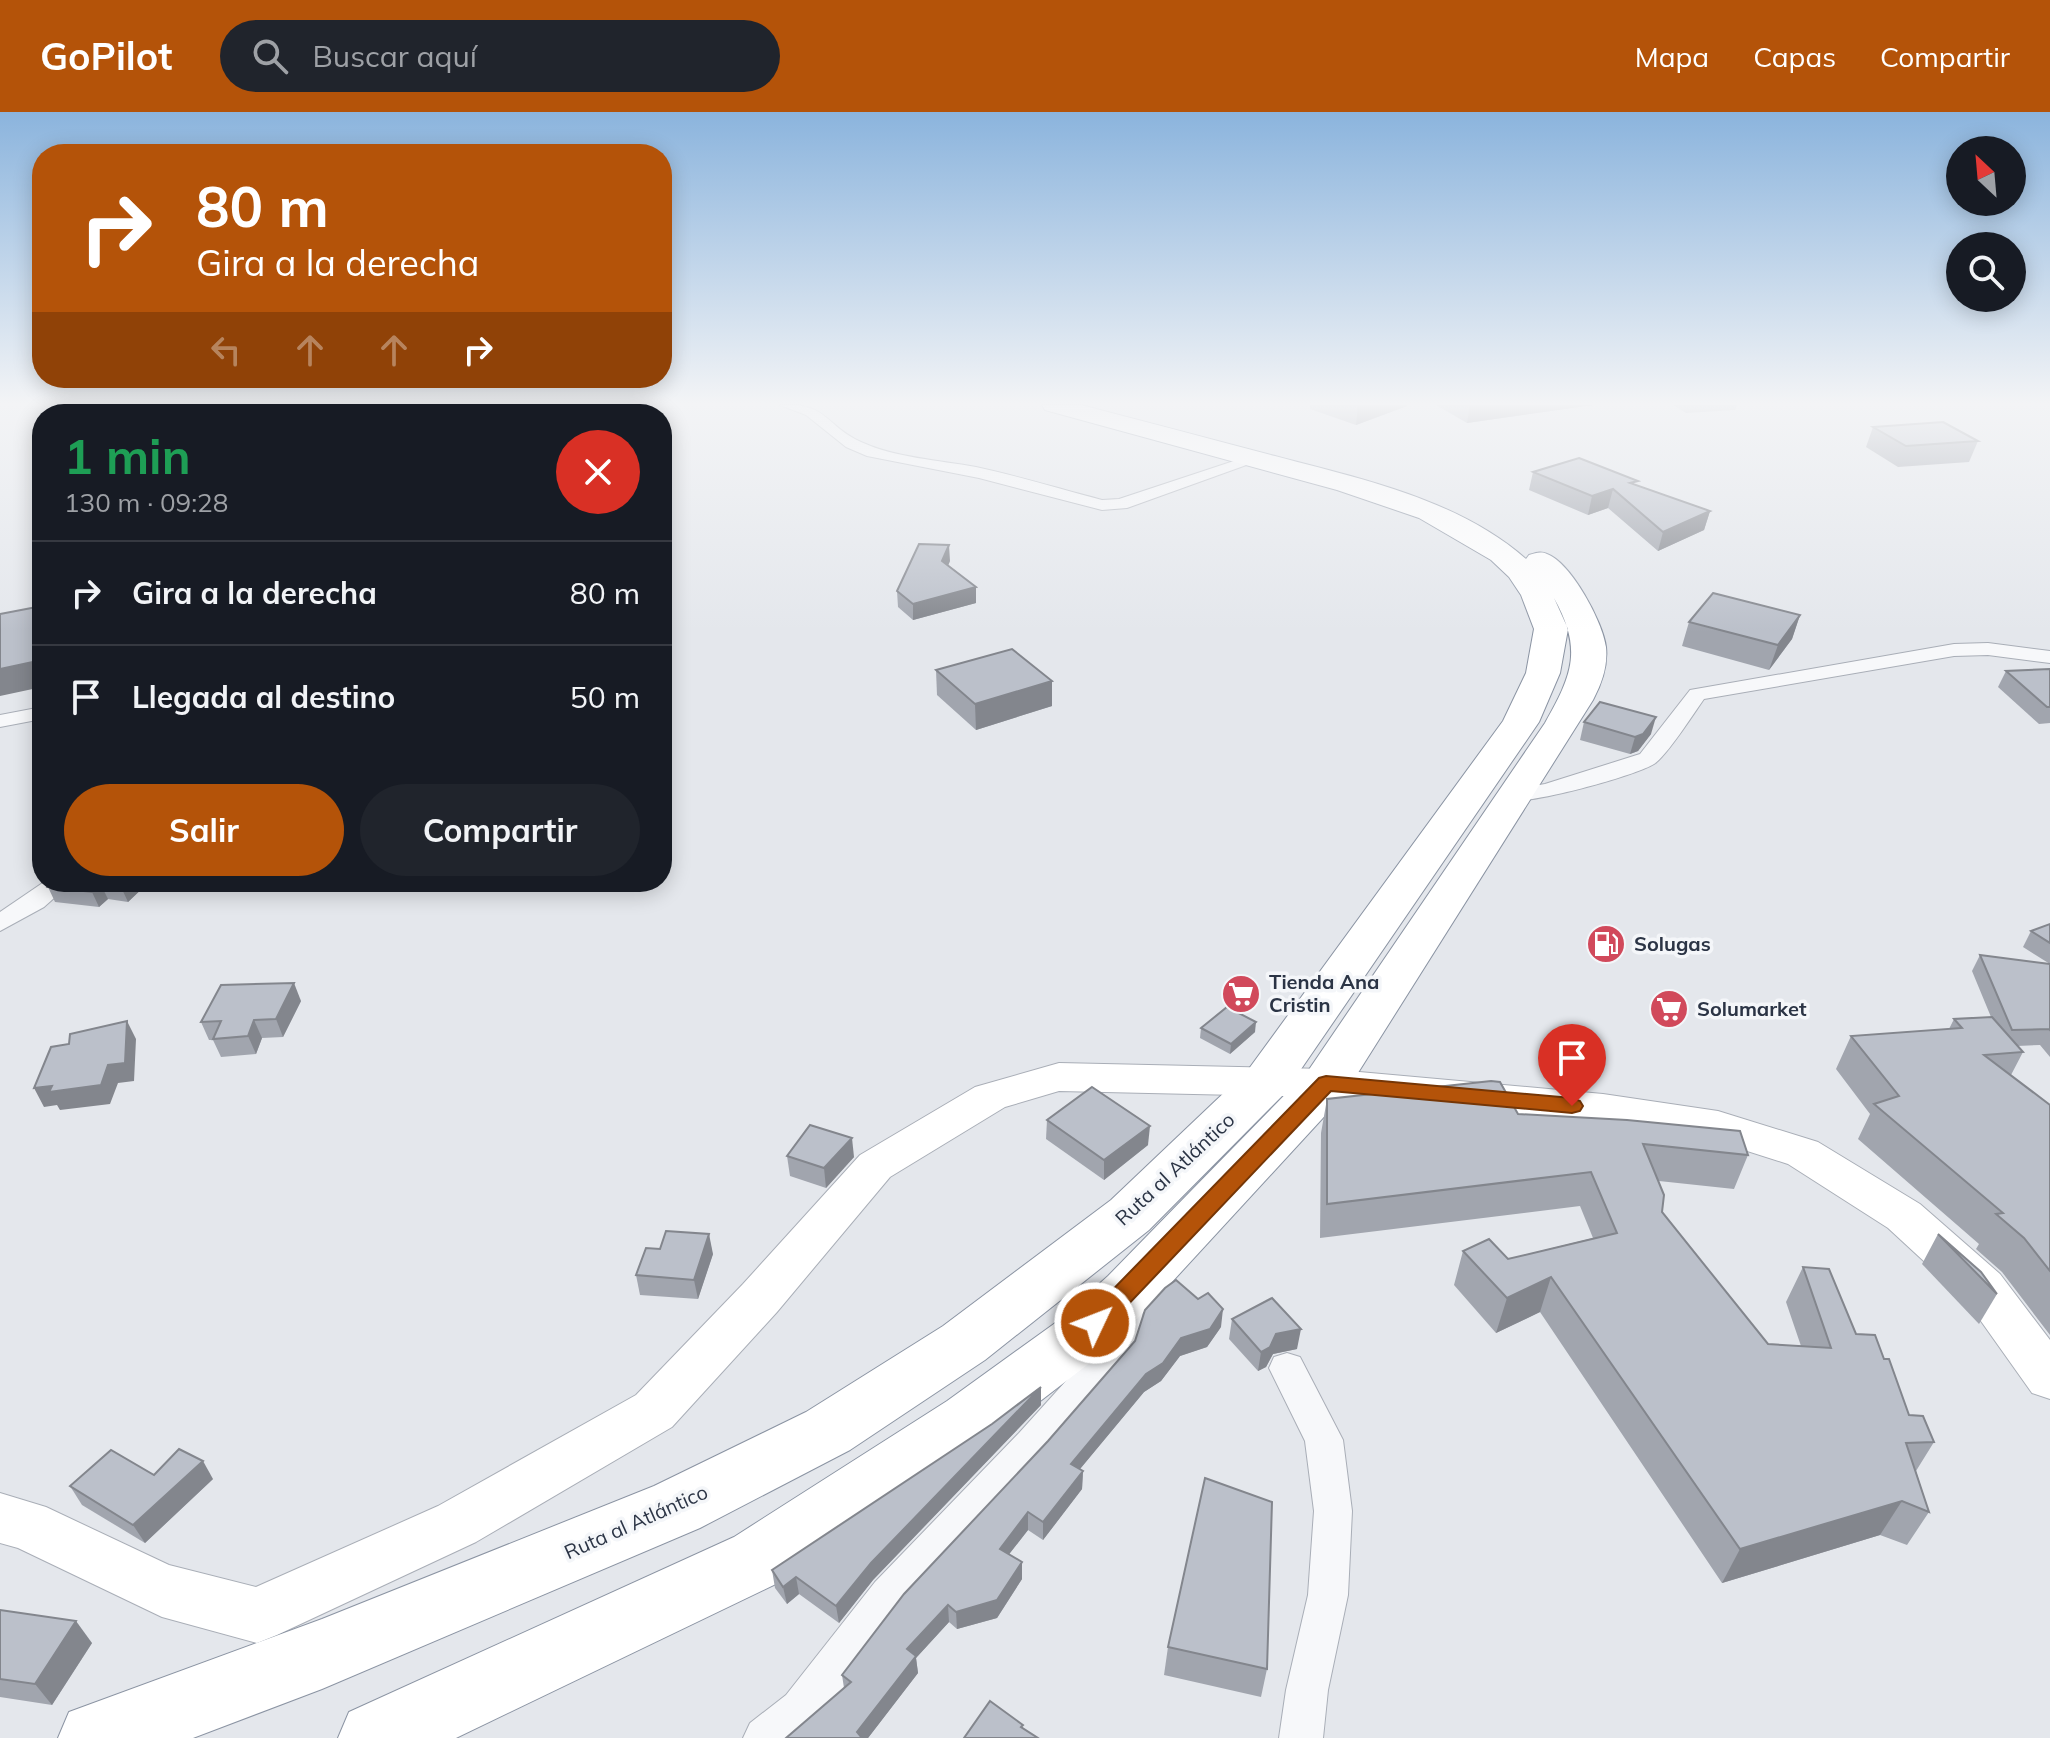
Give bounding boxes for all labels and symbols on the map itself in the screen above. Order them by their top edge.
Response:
north arrow [1946,136,2026,216]
fuel station icon: Solugas [1585,923,1627,965]
place label: Solugas [1634,931,1711,956]
place label: Tienda Ana Cristin [1269,969,1379,1017]
supermarket icon: Tienda Ana Cristin [1220,973,1262,1015]
supermarket icon: Solumarket [1648,988,1690,1030]
place label: Solumarket [1697,996,1807,1021]
pin [1538,1024,1606,1106]
street label: Ruta al Atlántico [1110,1107,1240,1230]
position arrow [1053,1281,1137,1365]
street label: Ruta al Atlántico [560,1479,711,1564]

